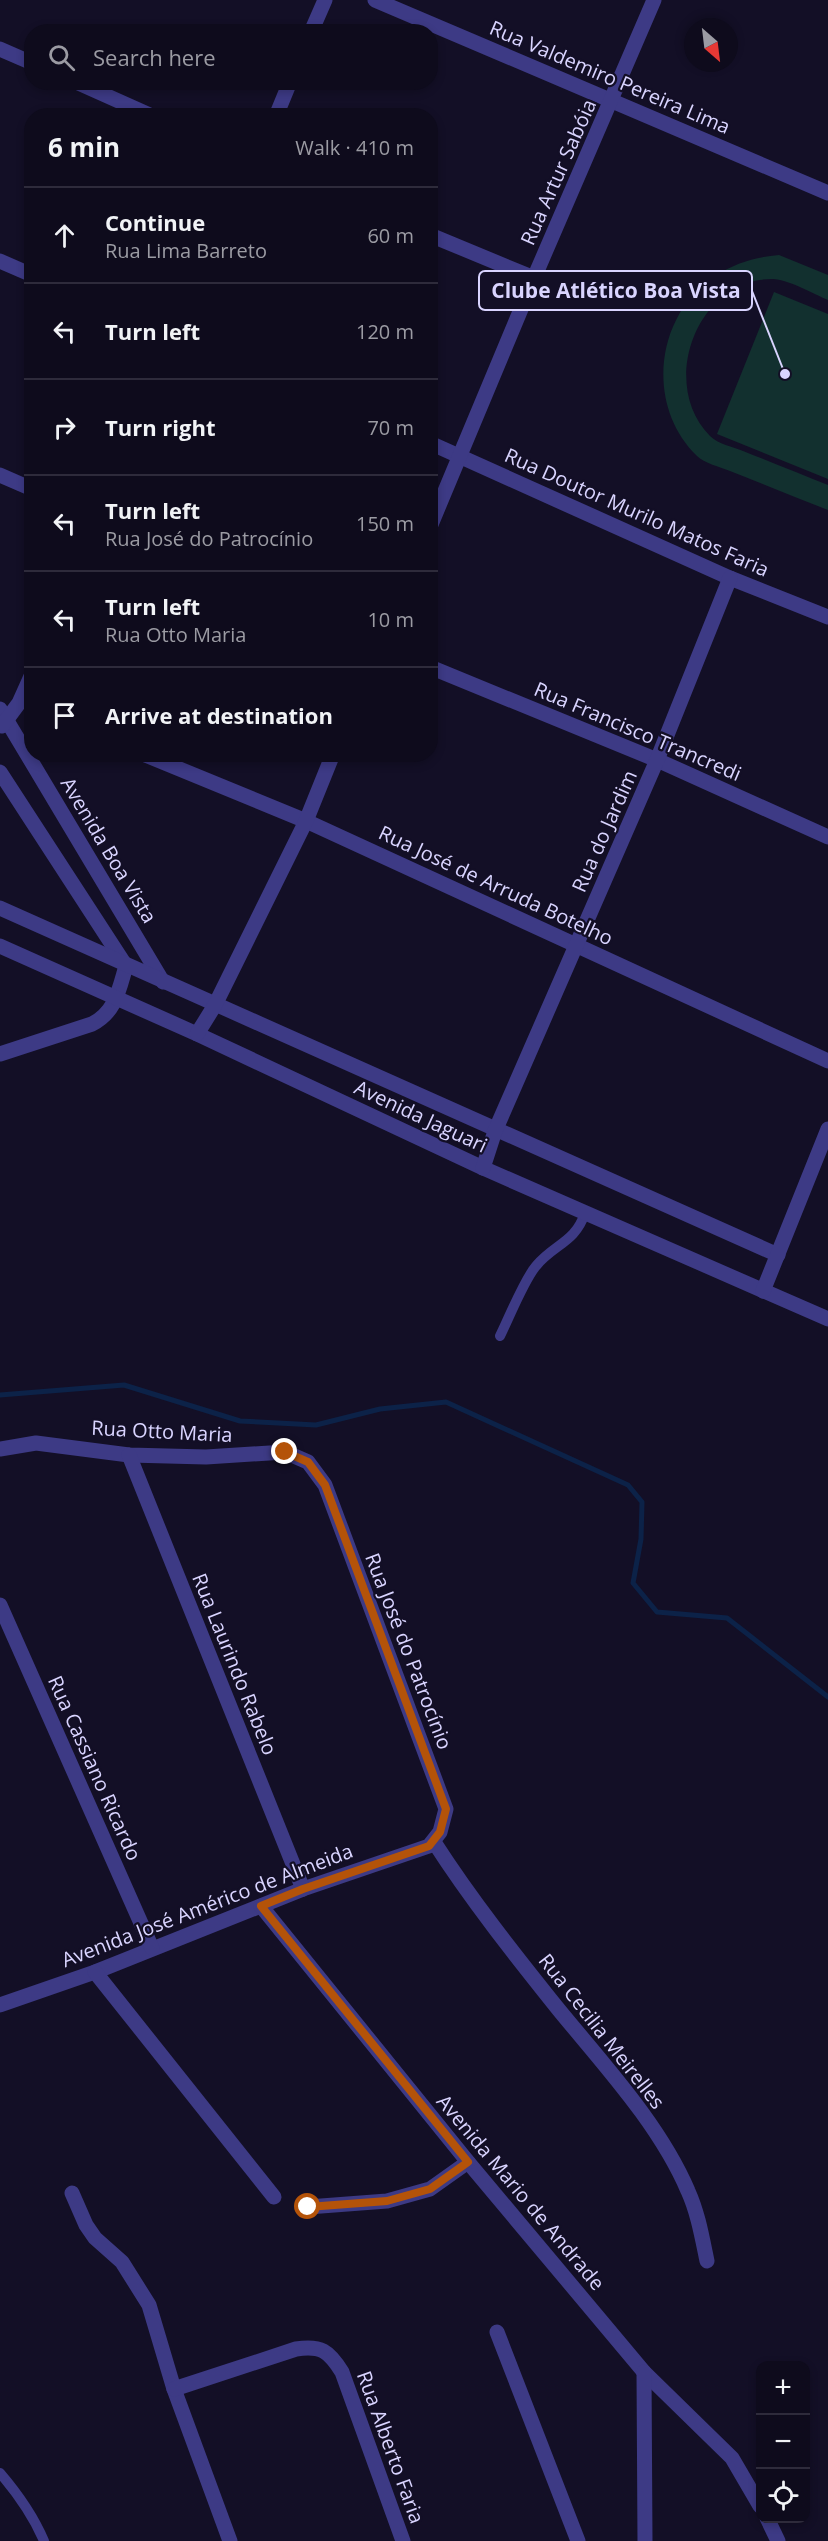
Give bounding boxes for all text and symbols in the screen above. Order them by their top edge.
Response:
street label: Rua Valdemiro Pereira Lima [486,14,734,140]
north arrow [684,18,738,72]
search box [24,24,438,90]
icon: search [45,41,78,74]
text: Search here [93,42,216,72]
street label: Rua Artur Sabóia [514,95,602,249]
text: 6 min [48,129,120,165]
text: Walk · 410 m [295,134,414,161]
text: Continue [105,207,205,237]
icon: ahead [48,219,81,252]
text: 60 m [367,222,414,249]
text: Rua Lima Barreto [105,237,267,264]
callout: Clube Atlético Boa Vista [479,271,752,310]
text: Clube Atlético Boa Vista [491,276,741,304]
icon: left [48,315,81,348]
text: Turn left [105,316,200,346]
text: 120 m [356,318,414,345]
icon: right [48,411,81,444]
text: Turn right [105,412,216,442]
text: 70 m [367,414,414,441]
street label: Rua Doutor Murilo Matos Faria [501,441,773,583]
text: Turn left [105,495,200,525]
icon: left [48,507,81,540]
text: 150 m [356,510,414,537]
text: Rua José do Patrocínio [105,525,313,552]
text: Turn left [105,591,200,621]
icon: left [48,603,81,636]
text: 10 m [367,606,414,633]
text: Rua Otto Maria [105,621,246,648]
street label: Rua Francisco Trancredi [530,675,746,787]
icon: arrive [48,699,81,732]
text: Arrive at destination [105,700,333,730]
street label: Rua do Jardim [565,766,643,896]
street label: Avenida Boa Vista [55,772,163,928]
street label: Rua José de Arruda Botelho [375,819,617,951]
street label: Avenida Jaguari [350,1073,492,1159]
street label: Rua Otto Maria [91,1414,233,1448]
route end [271,1438,297,1464]
street label: Rua José do Patrocínio [359,1549,459,1753]
street label: Rua Laurindo Rabelo [186,1569,284,1759]
street label: Rua Cassiano Ricardo [42,1671,148,1865]
street label: Avenida José Américo de Almeida [57,1837,357,1973]
street label: Rua Cecilia Meirelles [533,1948,671,2114]
street label: Avenida Mario de Andrade [431,2088,611,2296]
route start [294,2193,320,2219]
map controls [756,2361,810,2523]
button: + [756,2361,810,2415]
street label: Rua Alberto Faria [351,2367,431,2527]
button: − [756,2415,810,2469]
button: locate [756,2469,810,2523]

